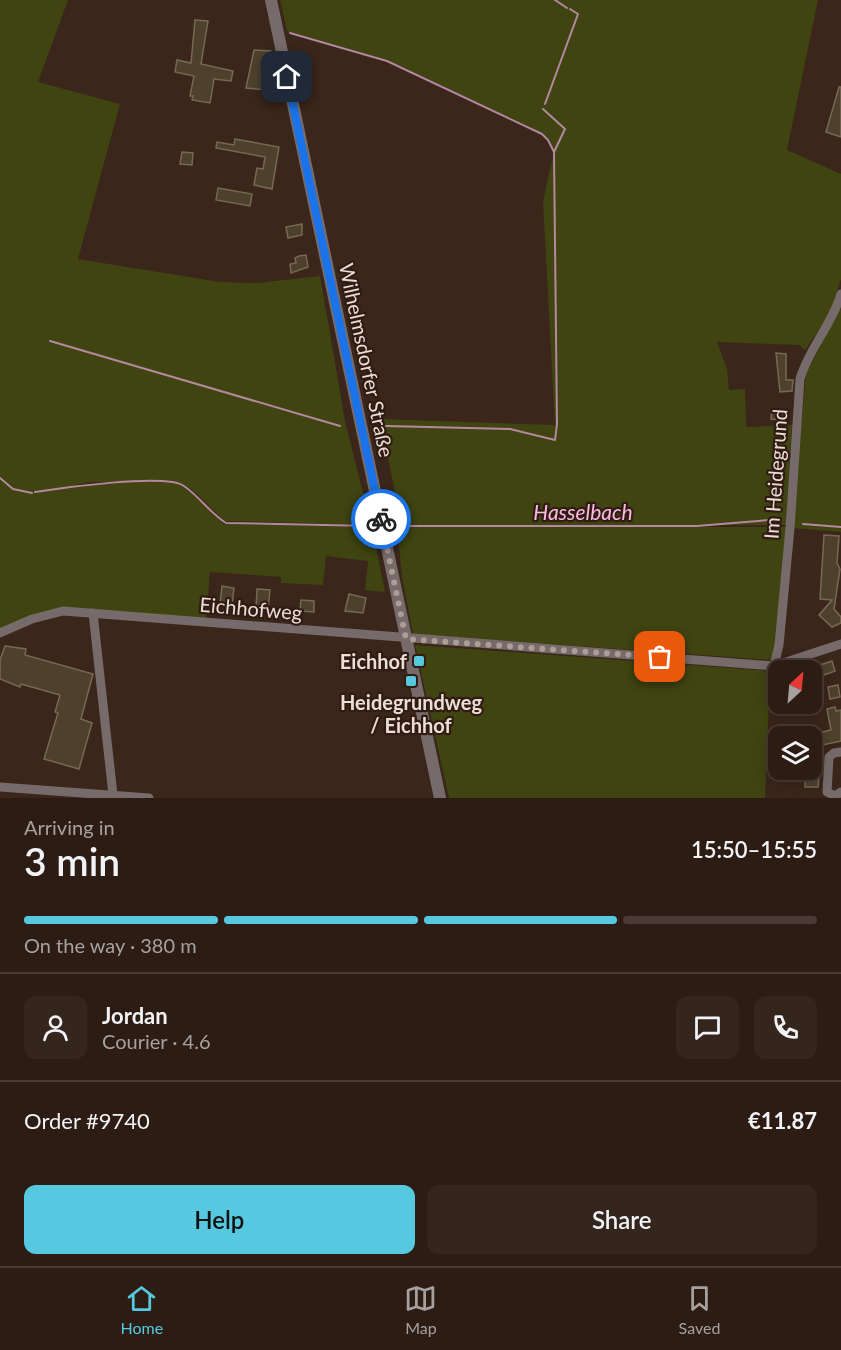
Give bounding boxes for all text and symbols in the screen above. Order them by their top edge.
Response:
pin [261,51,312,102]
icon: home [270,60,303,93]
street label: Wilhelmsdorfer Straße [335,261,399,459]
street label: Im Heidegrund [758,408,792,540]
courier [351,489,411,549]
water label: Hasselbach [533,499,633,524]
icon: bike [365,503,398,536]
street label: Eichhofweg [199,592,303,624]
pin [634,631,685,682]
icon: bag [643,640,676,673]
place label: Eichhof [340,649,408,673]
marker: Eichhof [412,654,426,668]
north arrow [768,660,822,714]
map controls [768,660,822,780]
marker: Heidegrundweg / Eichhof [404,674,418,688]
place label: Heidegrundweg / Eichhof [340,690,482,737]
button: layers [768,726,822,780]
text: Arriving in [24,815,115,839]
text: 15:50–15:55 [691,836,817,863]
text: 3 min [24,838,120,884]
text: On the way · 380 m [24,933,197,957]
button: person [24,996,87,1059]
button: chat [676,996,739,1059]
button: phone [754,996,817,1059]
text: Jordan [102,1002,168,1029]
text: Courier · 4.6 [102,1029,211,1053]
text: Order #9740 [24,1107,150,1134]
text: €11.87 [748,1107,817,1134]
button: Help [24,1185,415,1254]
button: Share [427,1185,817,1254]
tab: Home [121,1282,163,1337]
tab: Map [404,1282,437,1337]
tab: Saved [679,1282,720,1337]

